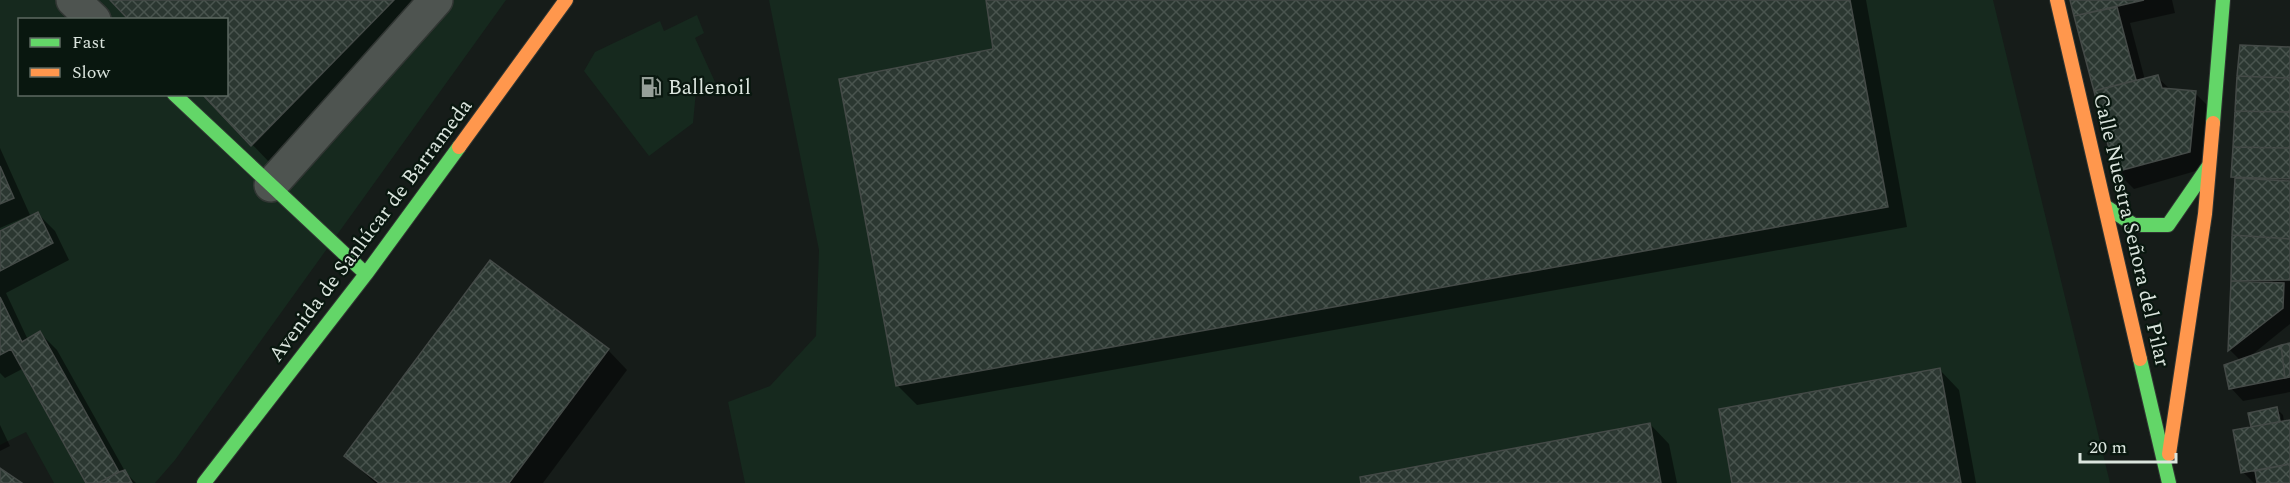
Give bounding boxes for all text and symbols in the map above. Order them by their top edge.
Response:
legend [18,18,228,96]
text: Fast [72,29,105,56]
text: Slow [72,59,111,86]
place label: Ballenoil [668,72,751,104]
fuel station icon: Ballenoil [639,75,663,99]
street label: Calle Nuestra Señora del Pilar [2084,90,2178,370]
street label: Avenida de Sanlúcar de Barrameda [261,91,481,369]
scale bar [2080,426,2176,464]
text: 20 m [2089,434,2127,461]

